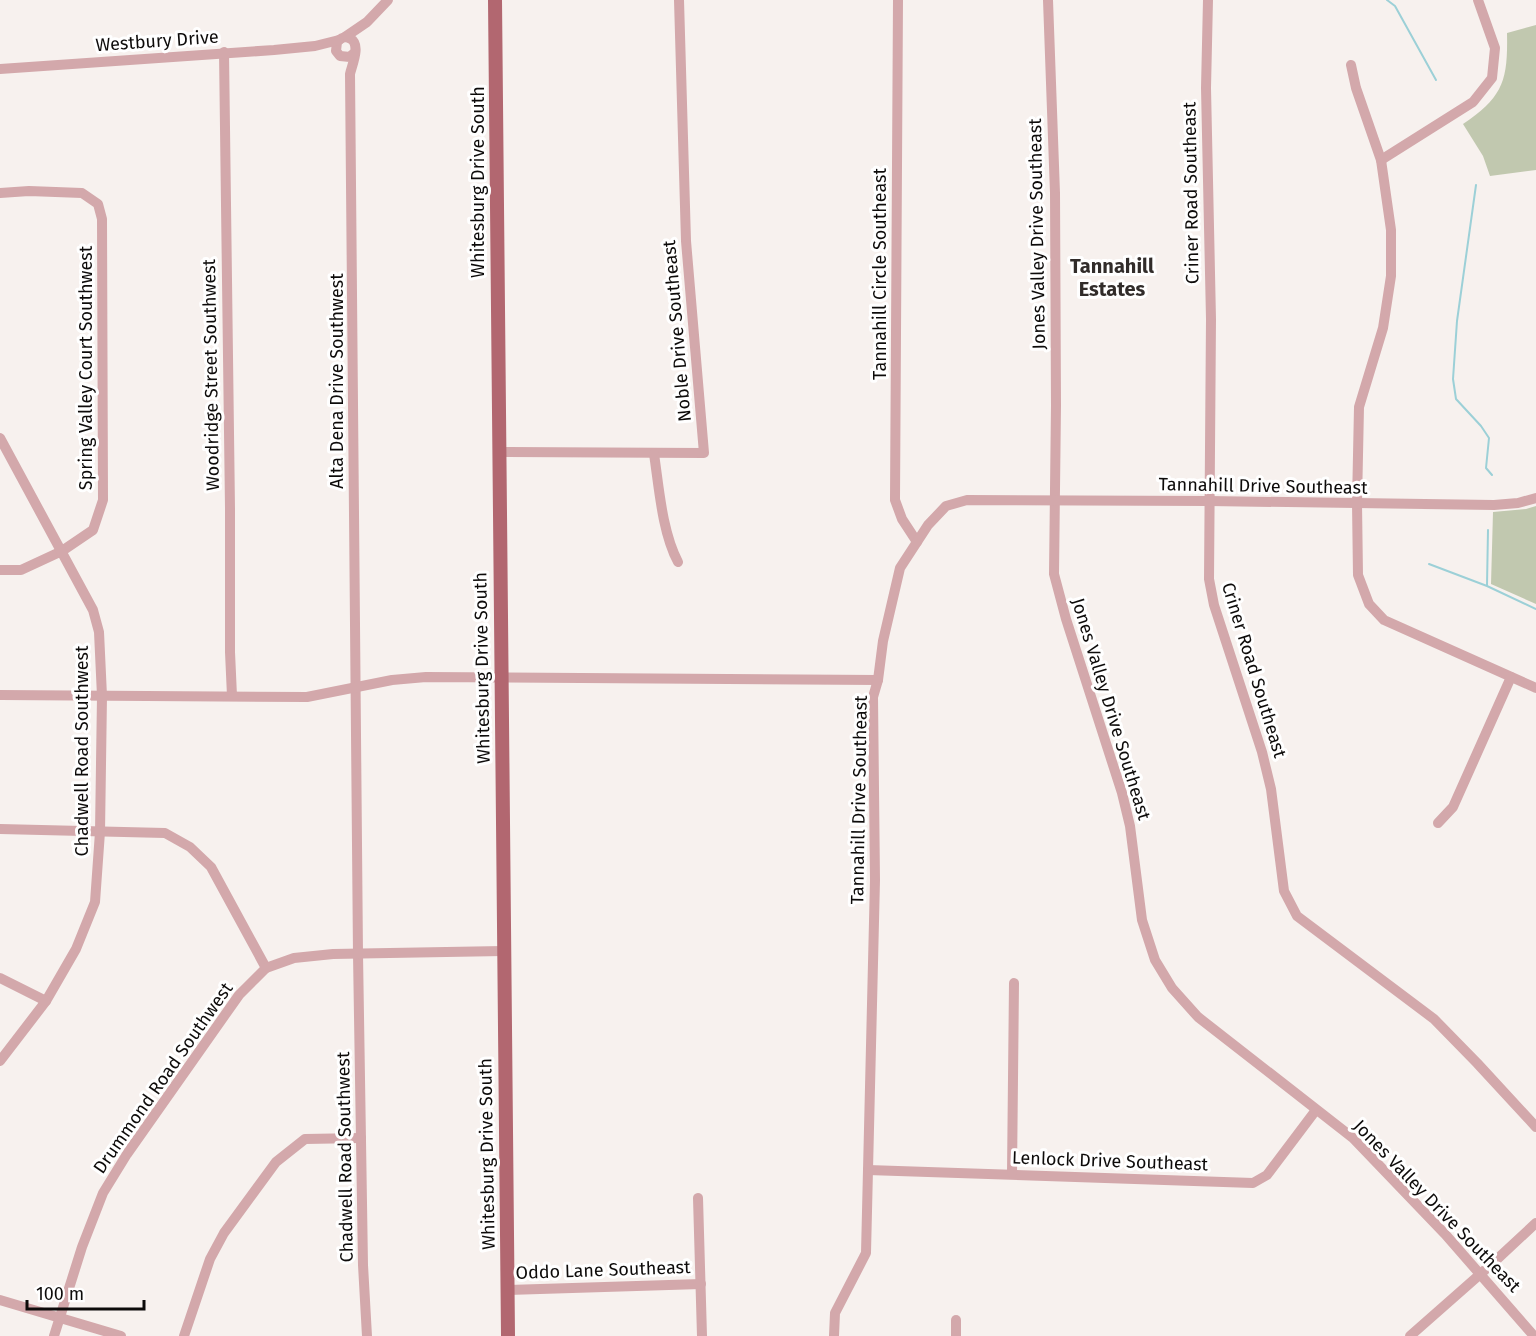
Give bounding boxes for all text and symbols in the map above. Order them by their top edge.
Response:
street label: Westbury Drive [95,26,219,56]
street label: Whitesburg Drive South [467,86,489,278]
street label: Criner Road Southeast [1178,101,1204,284]
street label: Jones Valley Drive Southeast [1024,118,1050,350]
street label: Tannahill Circle Southeast [869,168,891,380]
street label: Noble Drive Southeast [658,239,696,423]
street label: Spring Valley Court Southwest [75,245,97,490]
district label: Tannahill Estates [1070,254,1154,301]
street label: Woodridge Street Southwest [198,258,224,491]
street label: Alta Dena Drive Southwest [326,273,348,489]
street label: Tannahill Drive Southeast [1158,473,1368,499]
street label: Whitesburg Drive South [469,572,495,764]
street label: Criner Road Southeast [1217,580,1291,761]
street label: Jones Valley Drive Southeast [1067,595,1155,823]
street label: Chadwell Road Southwest [71,645,93,856]
street label: Tannahill Drive Southeast [846,695,872,905]
street label: Drummond Road Southwest [89,978,238,1178]
street label: Chadwell Road Southwest [332,1051,358,1263]
street label: Whitesburg Drive South [474,1058,500,1250]
street label: Jones Valley Drive Southeast [1349,1115,1526,1297]
street label: Lenlock Drive Southeast [1012,1147,1209,1175]
street label: Oddo Lane Southeast [515,1256,691,1284]
scale bar [27,1273,144,1311]
text: 100 m [36,1283,84,1305]

